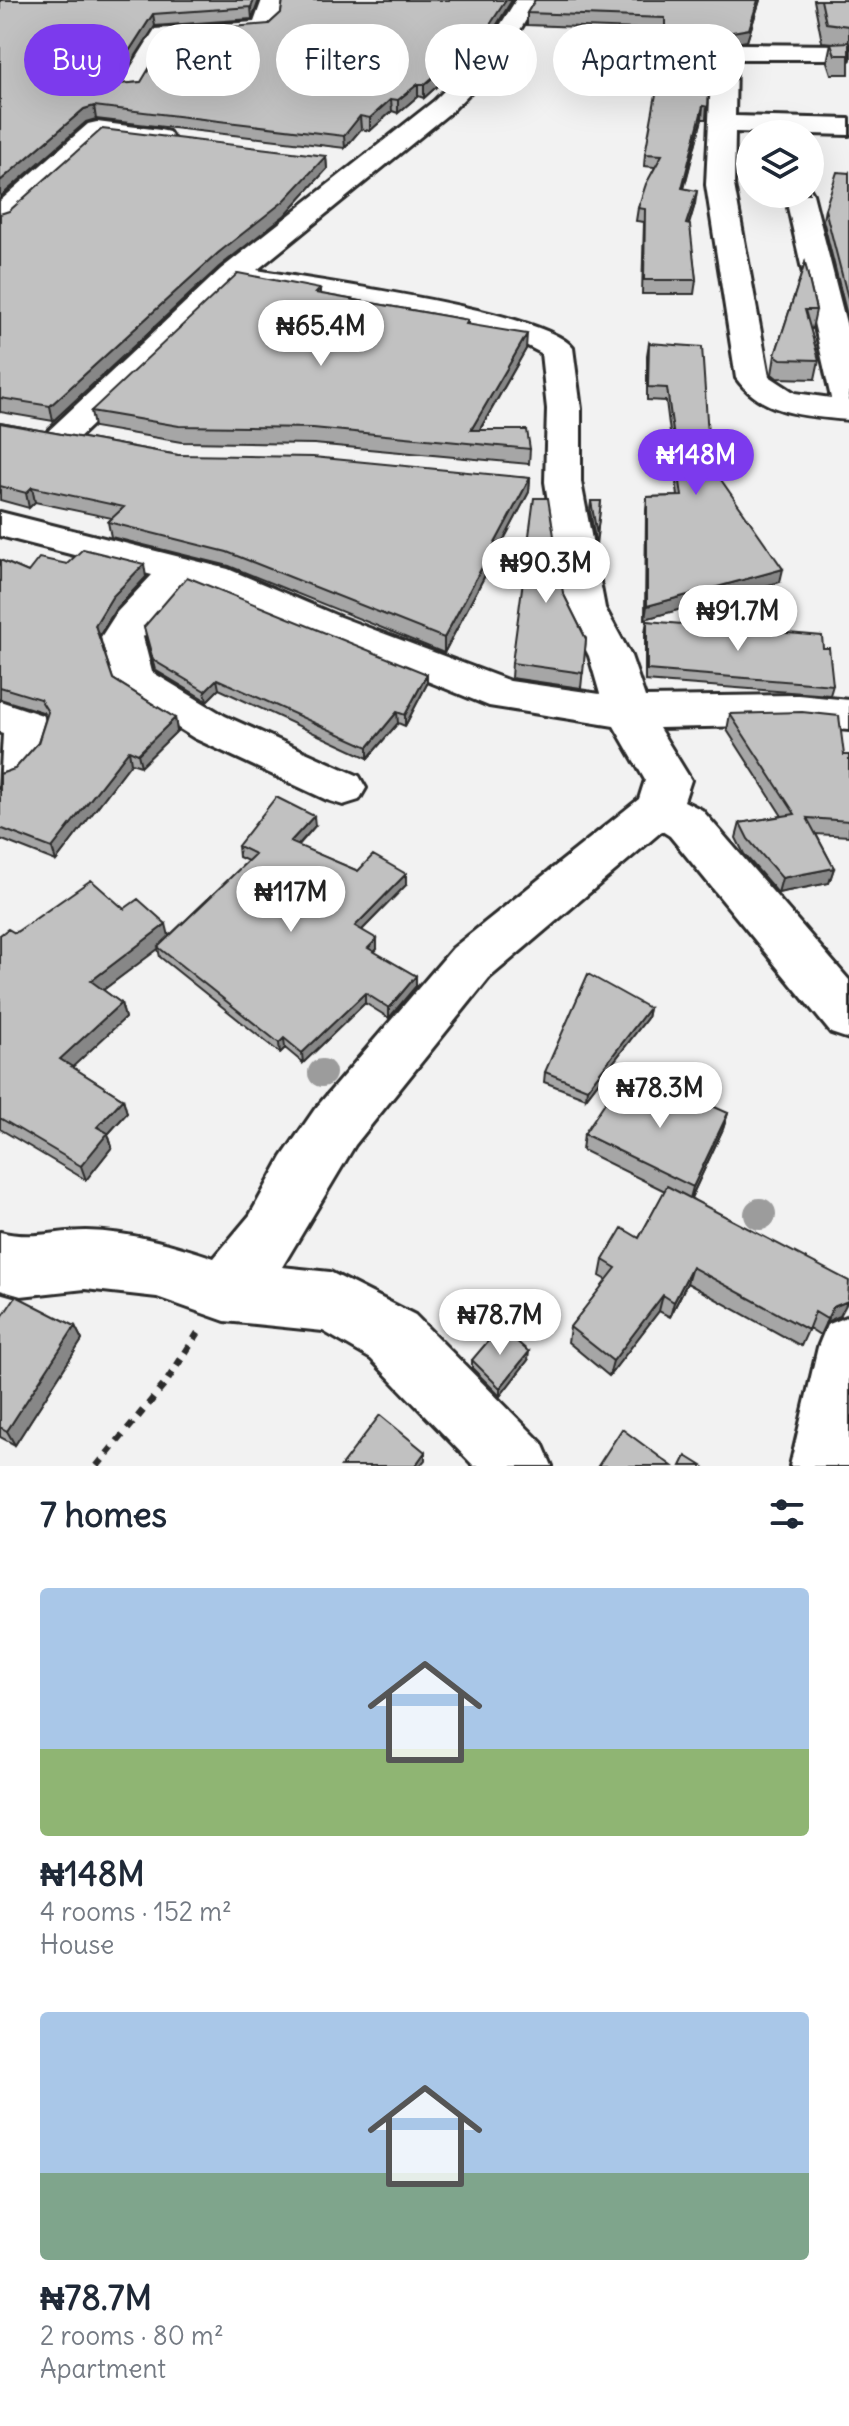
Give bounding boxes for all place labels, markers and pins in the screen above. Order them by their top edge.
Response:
pin: ₦65.4M [256,300,386,368]
pin: ₦148M [640,429,752,497]
pin: ₦90.3M [481,537,611,605]
pin: ₦91.7M [673,585,803,653]
pin: ₦117M [235,866,347,934]
pin: ₦78.3M [595,1062,725,1130]
pin: ₦78.7M [435,1289,565,1357]

